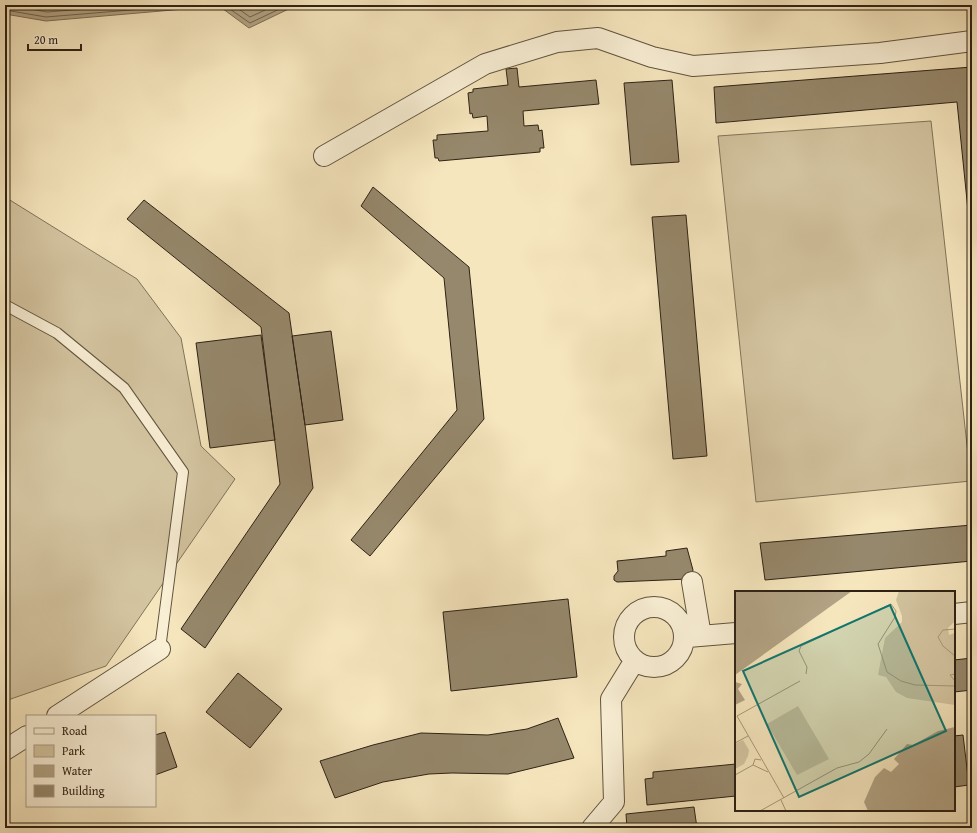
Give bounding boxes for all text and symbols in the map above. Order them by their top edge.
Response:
scale bar [28,26,81,52]
text: 20 m [34,31,58,48]
inset map [735,591,955,811]
legend [26,715,156,807]
text: Road [62,722,88,739]
text: Park [62,742,86,759]
text: Water [62,762,92,779]
text: Building [62,782,105,799]

